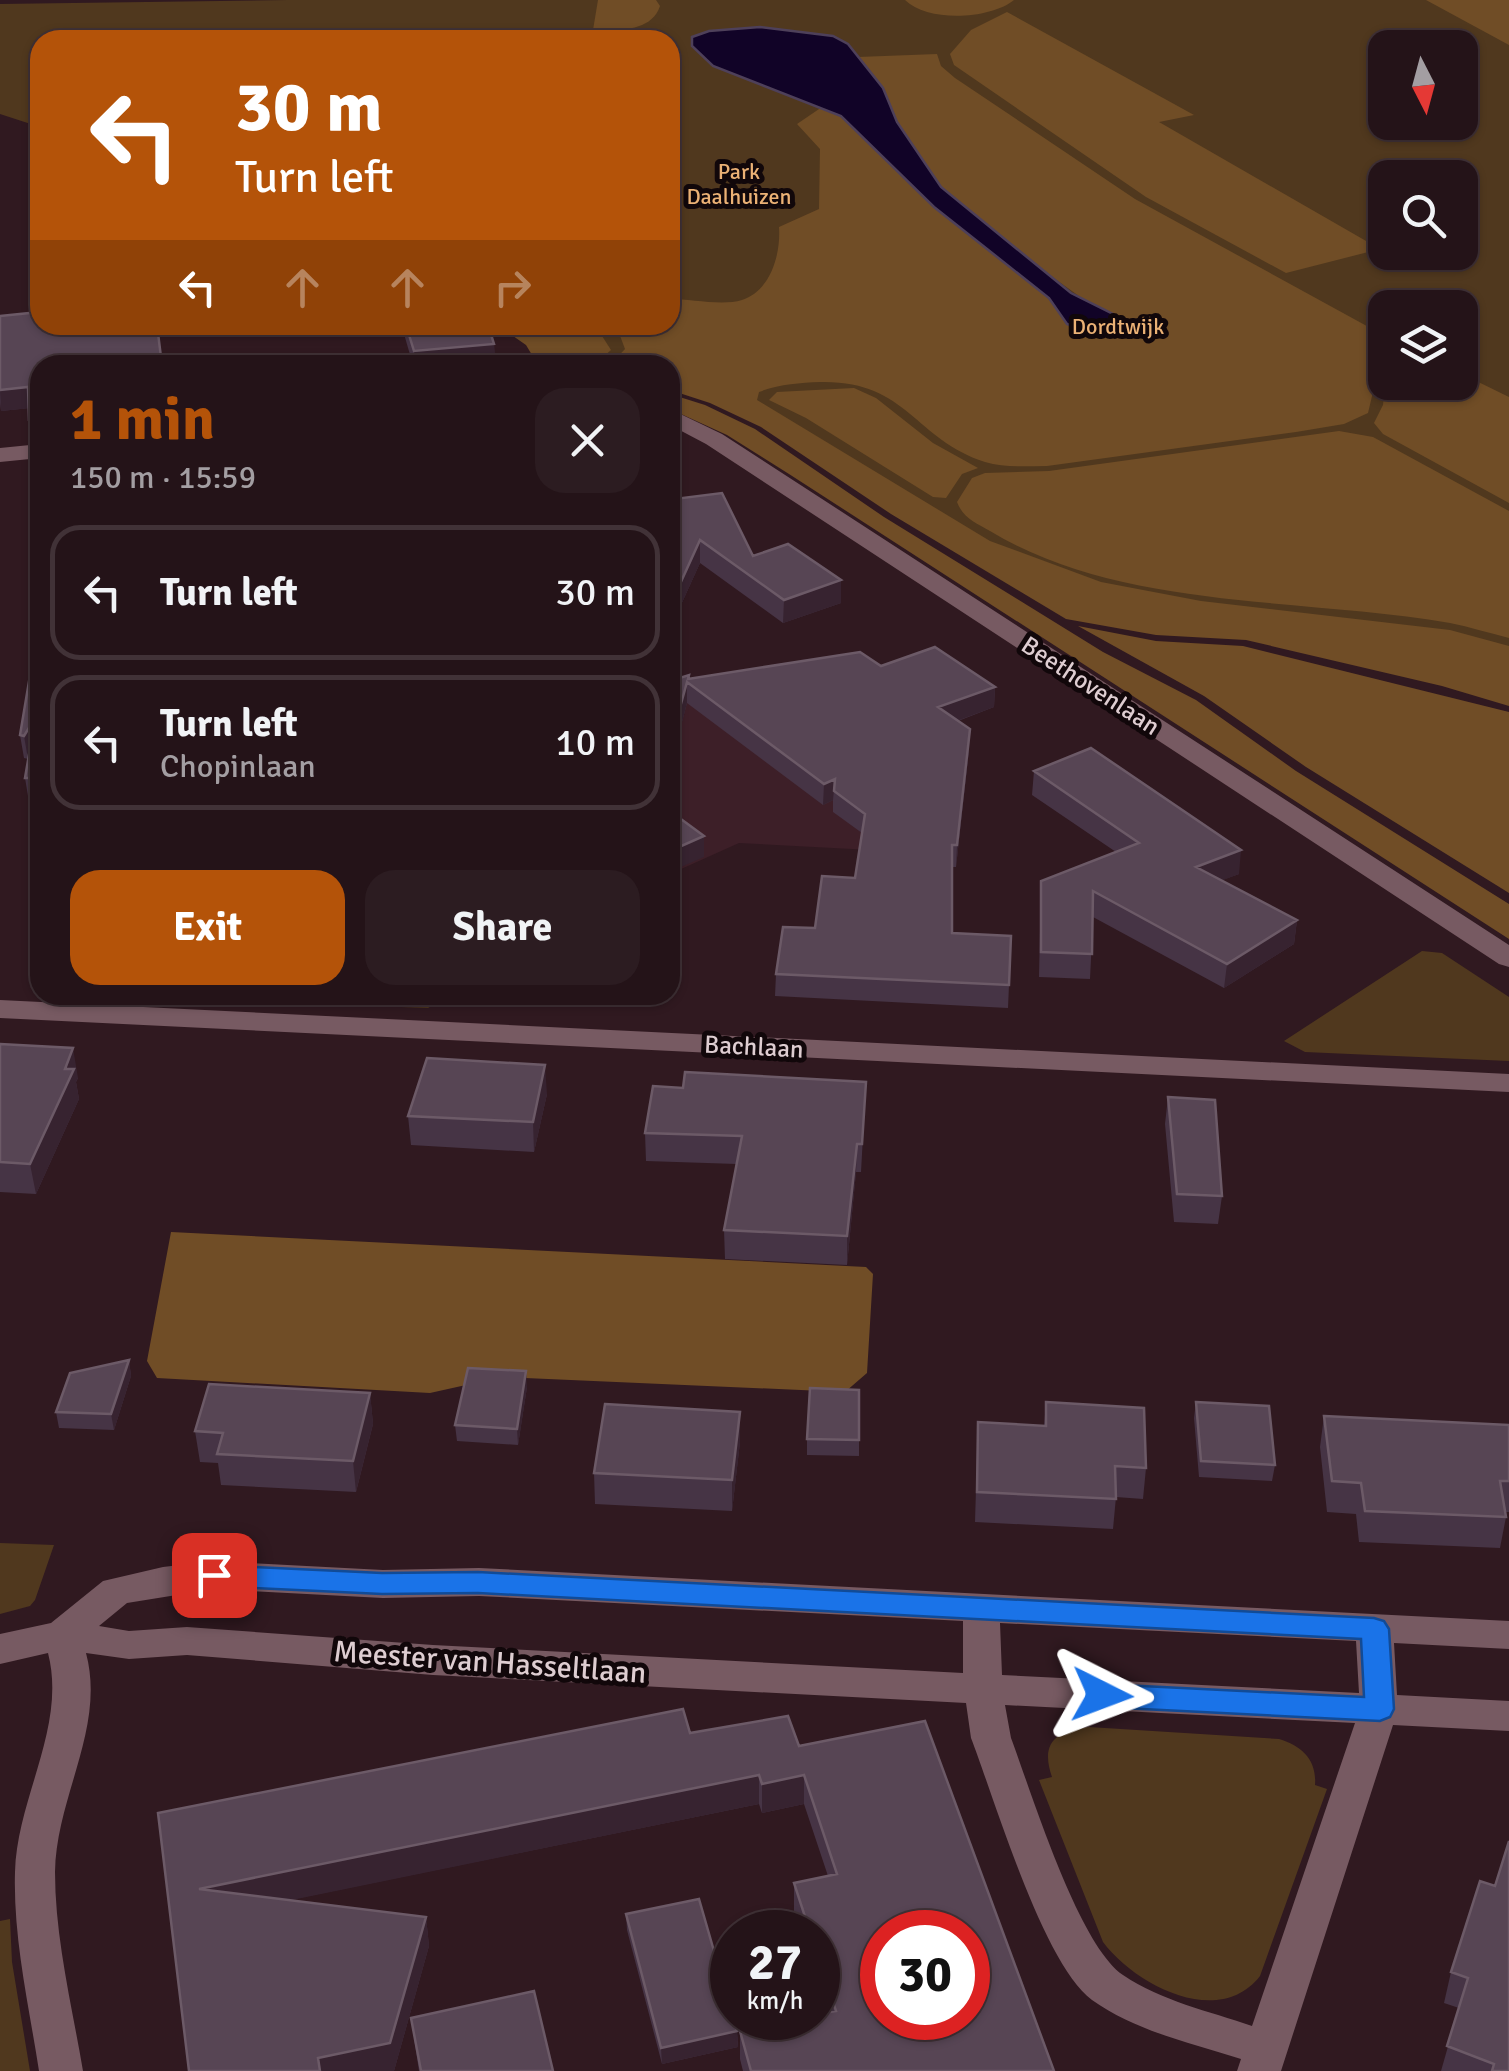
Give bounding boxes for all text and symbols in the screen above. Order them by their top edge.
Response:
north arrow [1368,30,1478,140]
map controls [1368,30,1478,400]
text: 30 m [235,64,383,150]
icon: left [70,70,200,200]
text: Turn left [235,150,394,205]
park label: Park Daalhuizen [686,158,792,210]
button: search [1368,160,1478,270]
icon: left [170,260,225,315]
icon: ahead [275,260,330,315]
icon: ahead [380,260,435,315]
icon: right [485,260,540,315]
button: layers [1368,290,1478,400]
park label: Dordtwijk [1072,313,1164,340]
text: 1 min [70,383,215,457]
button: close [535,388,640,493]
text: 150 m · 15:59 [70,458,256,497]
icon: left [75,565,130,620]
text: Turn left [160,569,298,616]
text: 30 m [555,569,635,616]
street label: Beethovenlaan [1016,629,1166,742]
text: Turn left [160,700,298,747]
icon: left [75,715,130,770]
text: 10 m [555,719,635,766]
text: Chopinlaan [160,747,316,786]
button: Exit [70,870,345,985]
button: Share [365,870,640,985]
street label: Bachlaan [703,1028,804,1065]
pin [172,1533,257,1618]
icon: arrive [187,1548,242,1603]
street label: Meester van Hasseltlaan [332,1633,647,1692]
position arrow [1050,1643,1154,1747]
speed limit sign: 30 [860,1910,990,2040]
text: 27 [748,1932,802,1994]
text: km/h [747,1985,803,2016]

